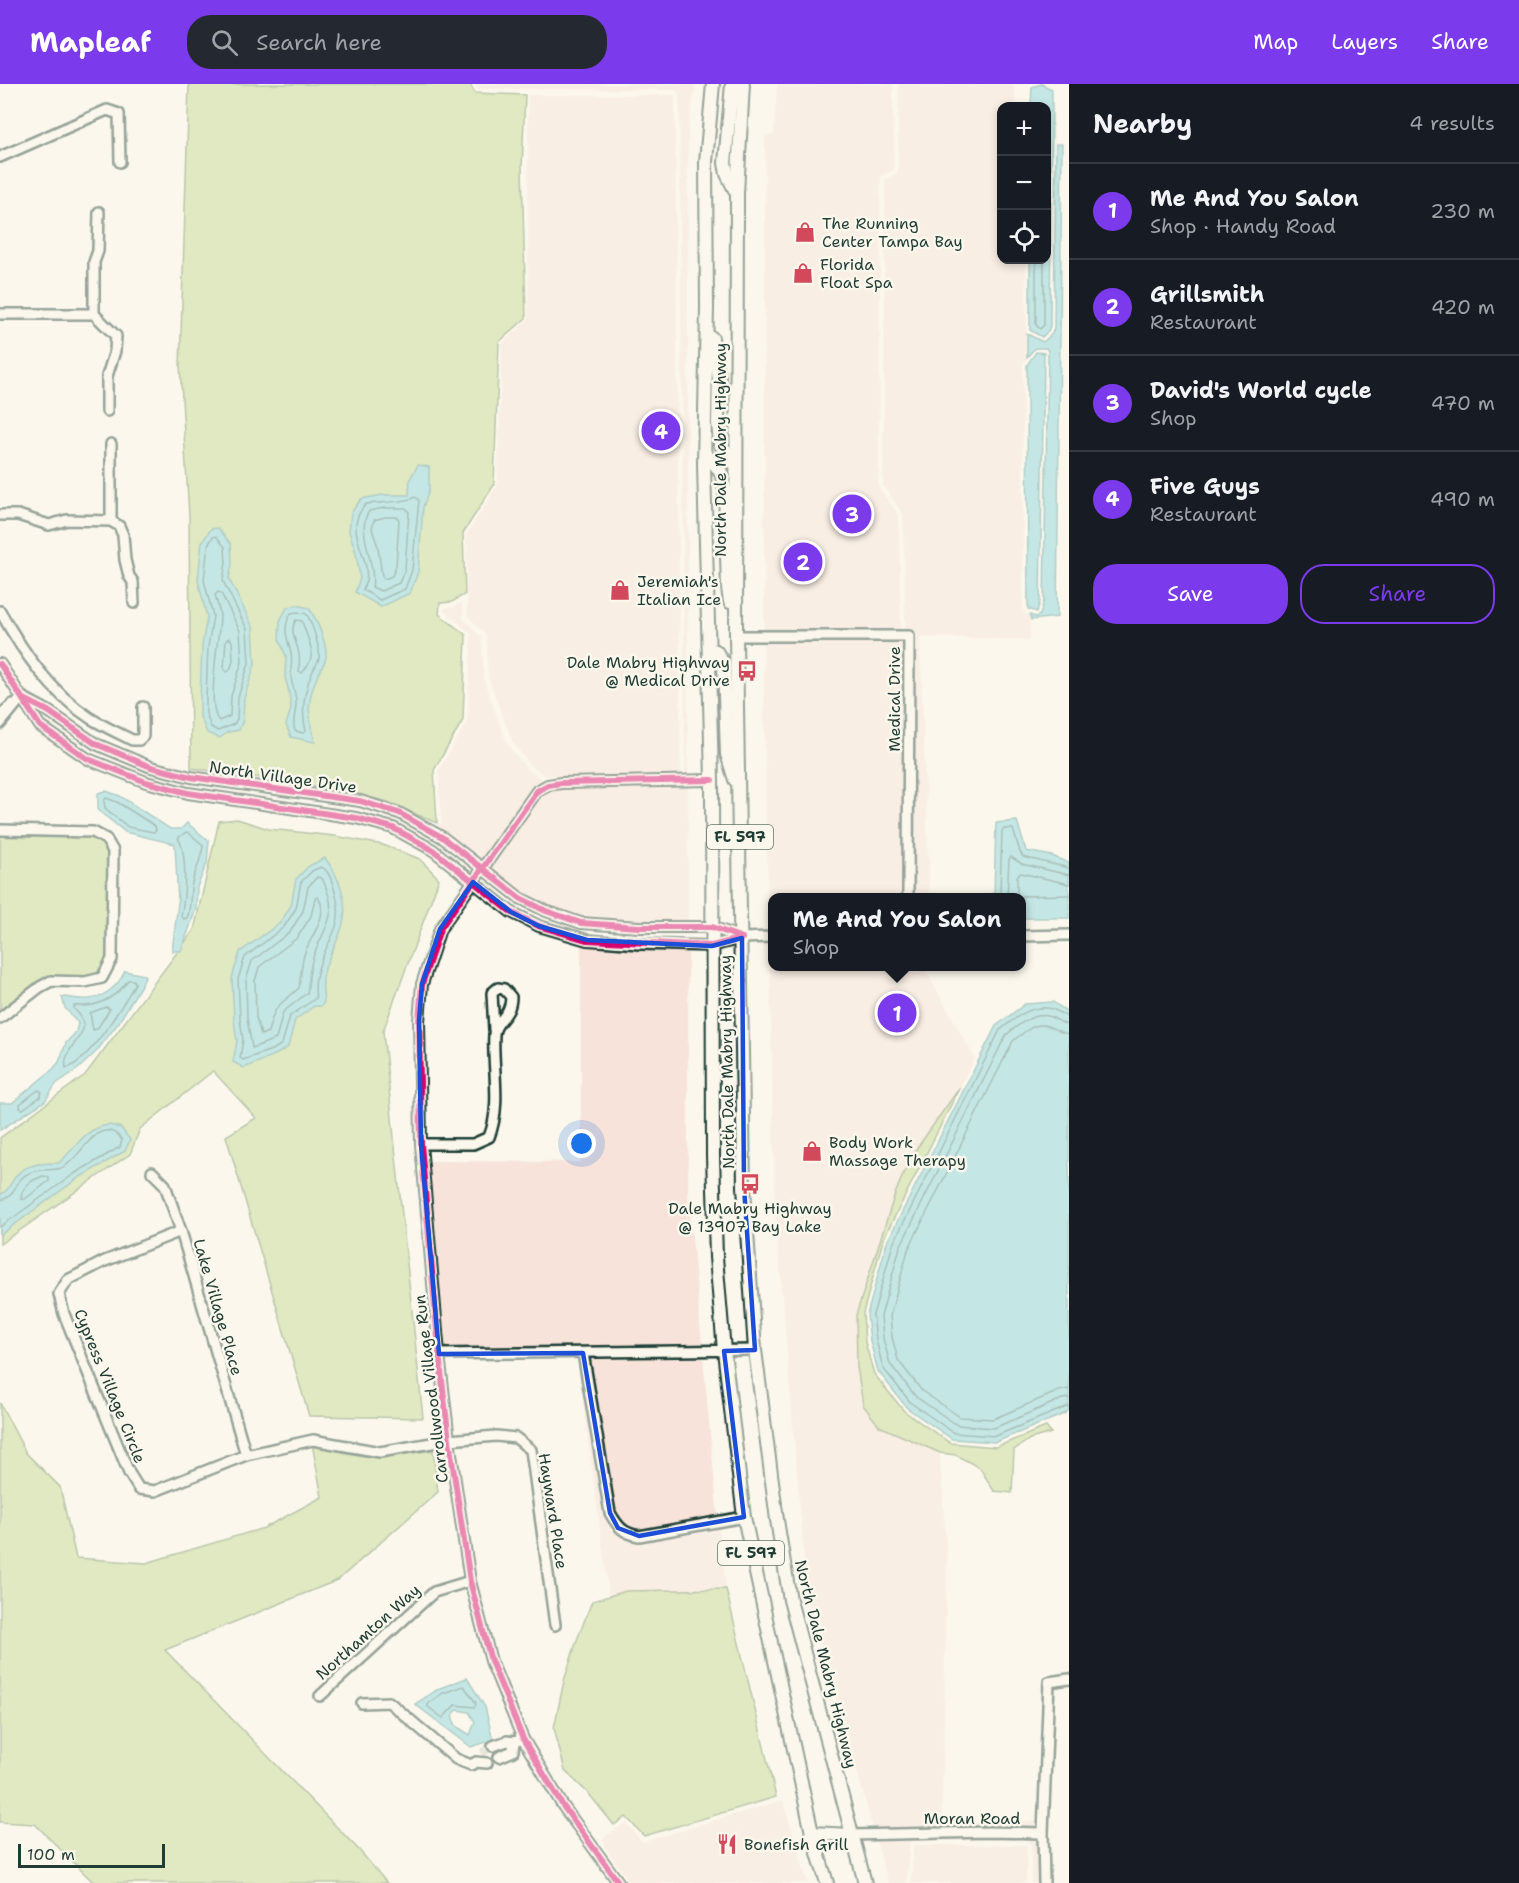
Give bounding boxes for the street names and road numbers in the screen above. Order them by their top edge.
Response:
street label: North Dale Mabry Highway [710,343,731,557]
street label: Medical Drive [884,646,905,752]
street label: North Village Drive [208,756,358,798]
road number: FL 597 [707,825,773,849]
street label: North Dale Mabry Highway [715,955,739,1169]
street label: Lake Village Place [188,1236,248,1378]
street label: Carrollwood Village Run [409,1294,453,1484]
street label: Cypress Village Circle [69,1306,151,1466]
street label: Hayward Place [533,1452,573,1570]
road number: FL 597 [718,1541,784,1565]
street label: North Dale Mabry Highway [790,1558,862,1770]
street label: Northamton Way [311,1579,425,1685]
street label: Moran Road [924,1808,1020,1829]

